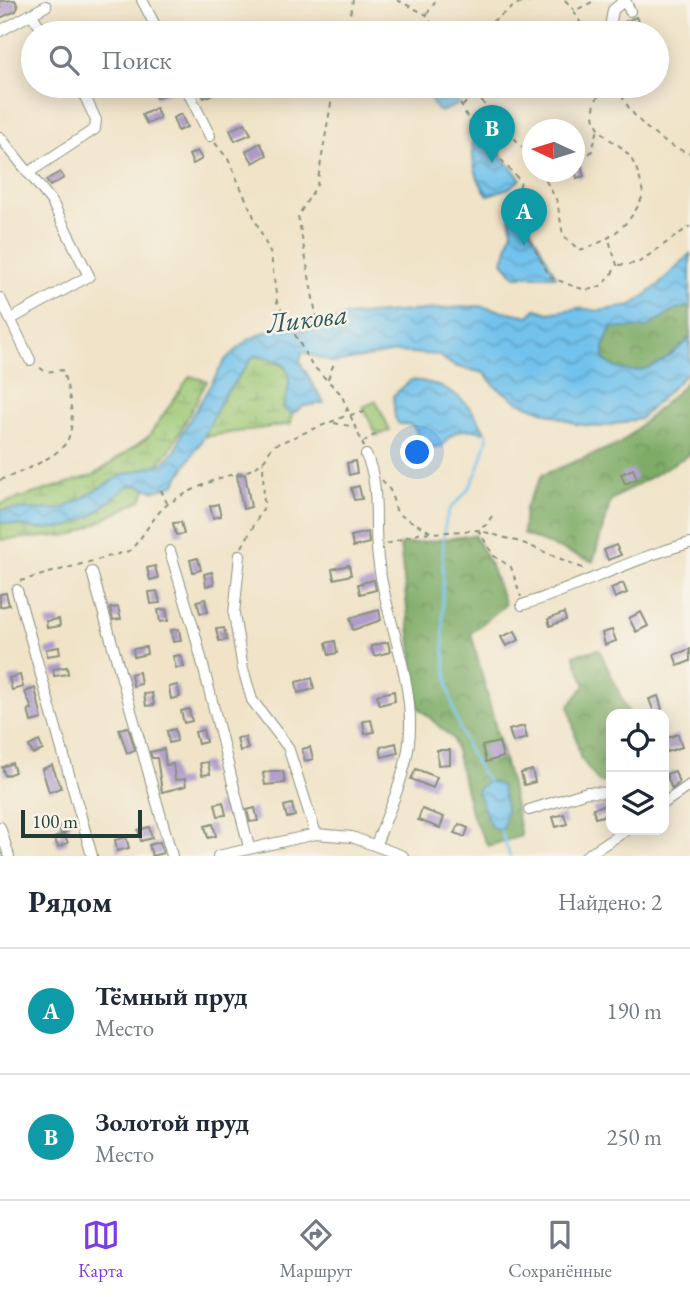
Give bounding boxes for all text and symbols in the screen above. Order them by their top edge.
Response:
search box [21,21,669,98]
icon: search [45,41,83,79]
text: Поиск [101,43,172,77]
pin: B [469,105,515,163]
north arrow [522,119,585,182]
pin: A [501,188,547,246]
water label: Ликова [262,295,350,341]
your location [400,435,434,469]
map controls [606,709,669,835]
button: locate [606,709,669,772]
button: layers [606,772,669,835]
scale bar [21,807,142,839]
text: 100 m [32,809,78,834]
text: Рядом [28,882,112,921]
text: Найдено: 2 [558,887,662,917]
text: Тёмный пруд [95,979,248,1013]
text: A [43,996,59,1026]
text: 190 m [606,996,662,1026]
text: Место [95,1013,154,1043]
text: Золотой пруд [95,1105,249,1139]
text: B [44,1122,58,1152]
text: 250 m [606,1122,662,1152]
text: Место [95,1139,154,1169]
tab: Карта [78,1216,123,1283]
tab: Маршрут [279,1216,352,1283]
tab: Сохранённые [508,1216,612,1283]

